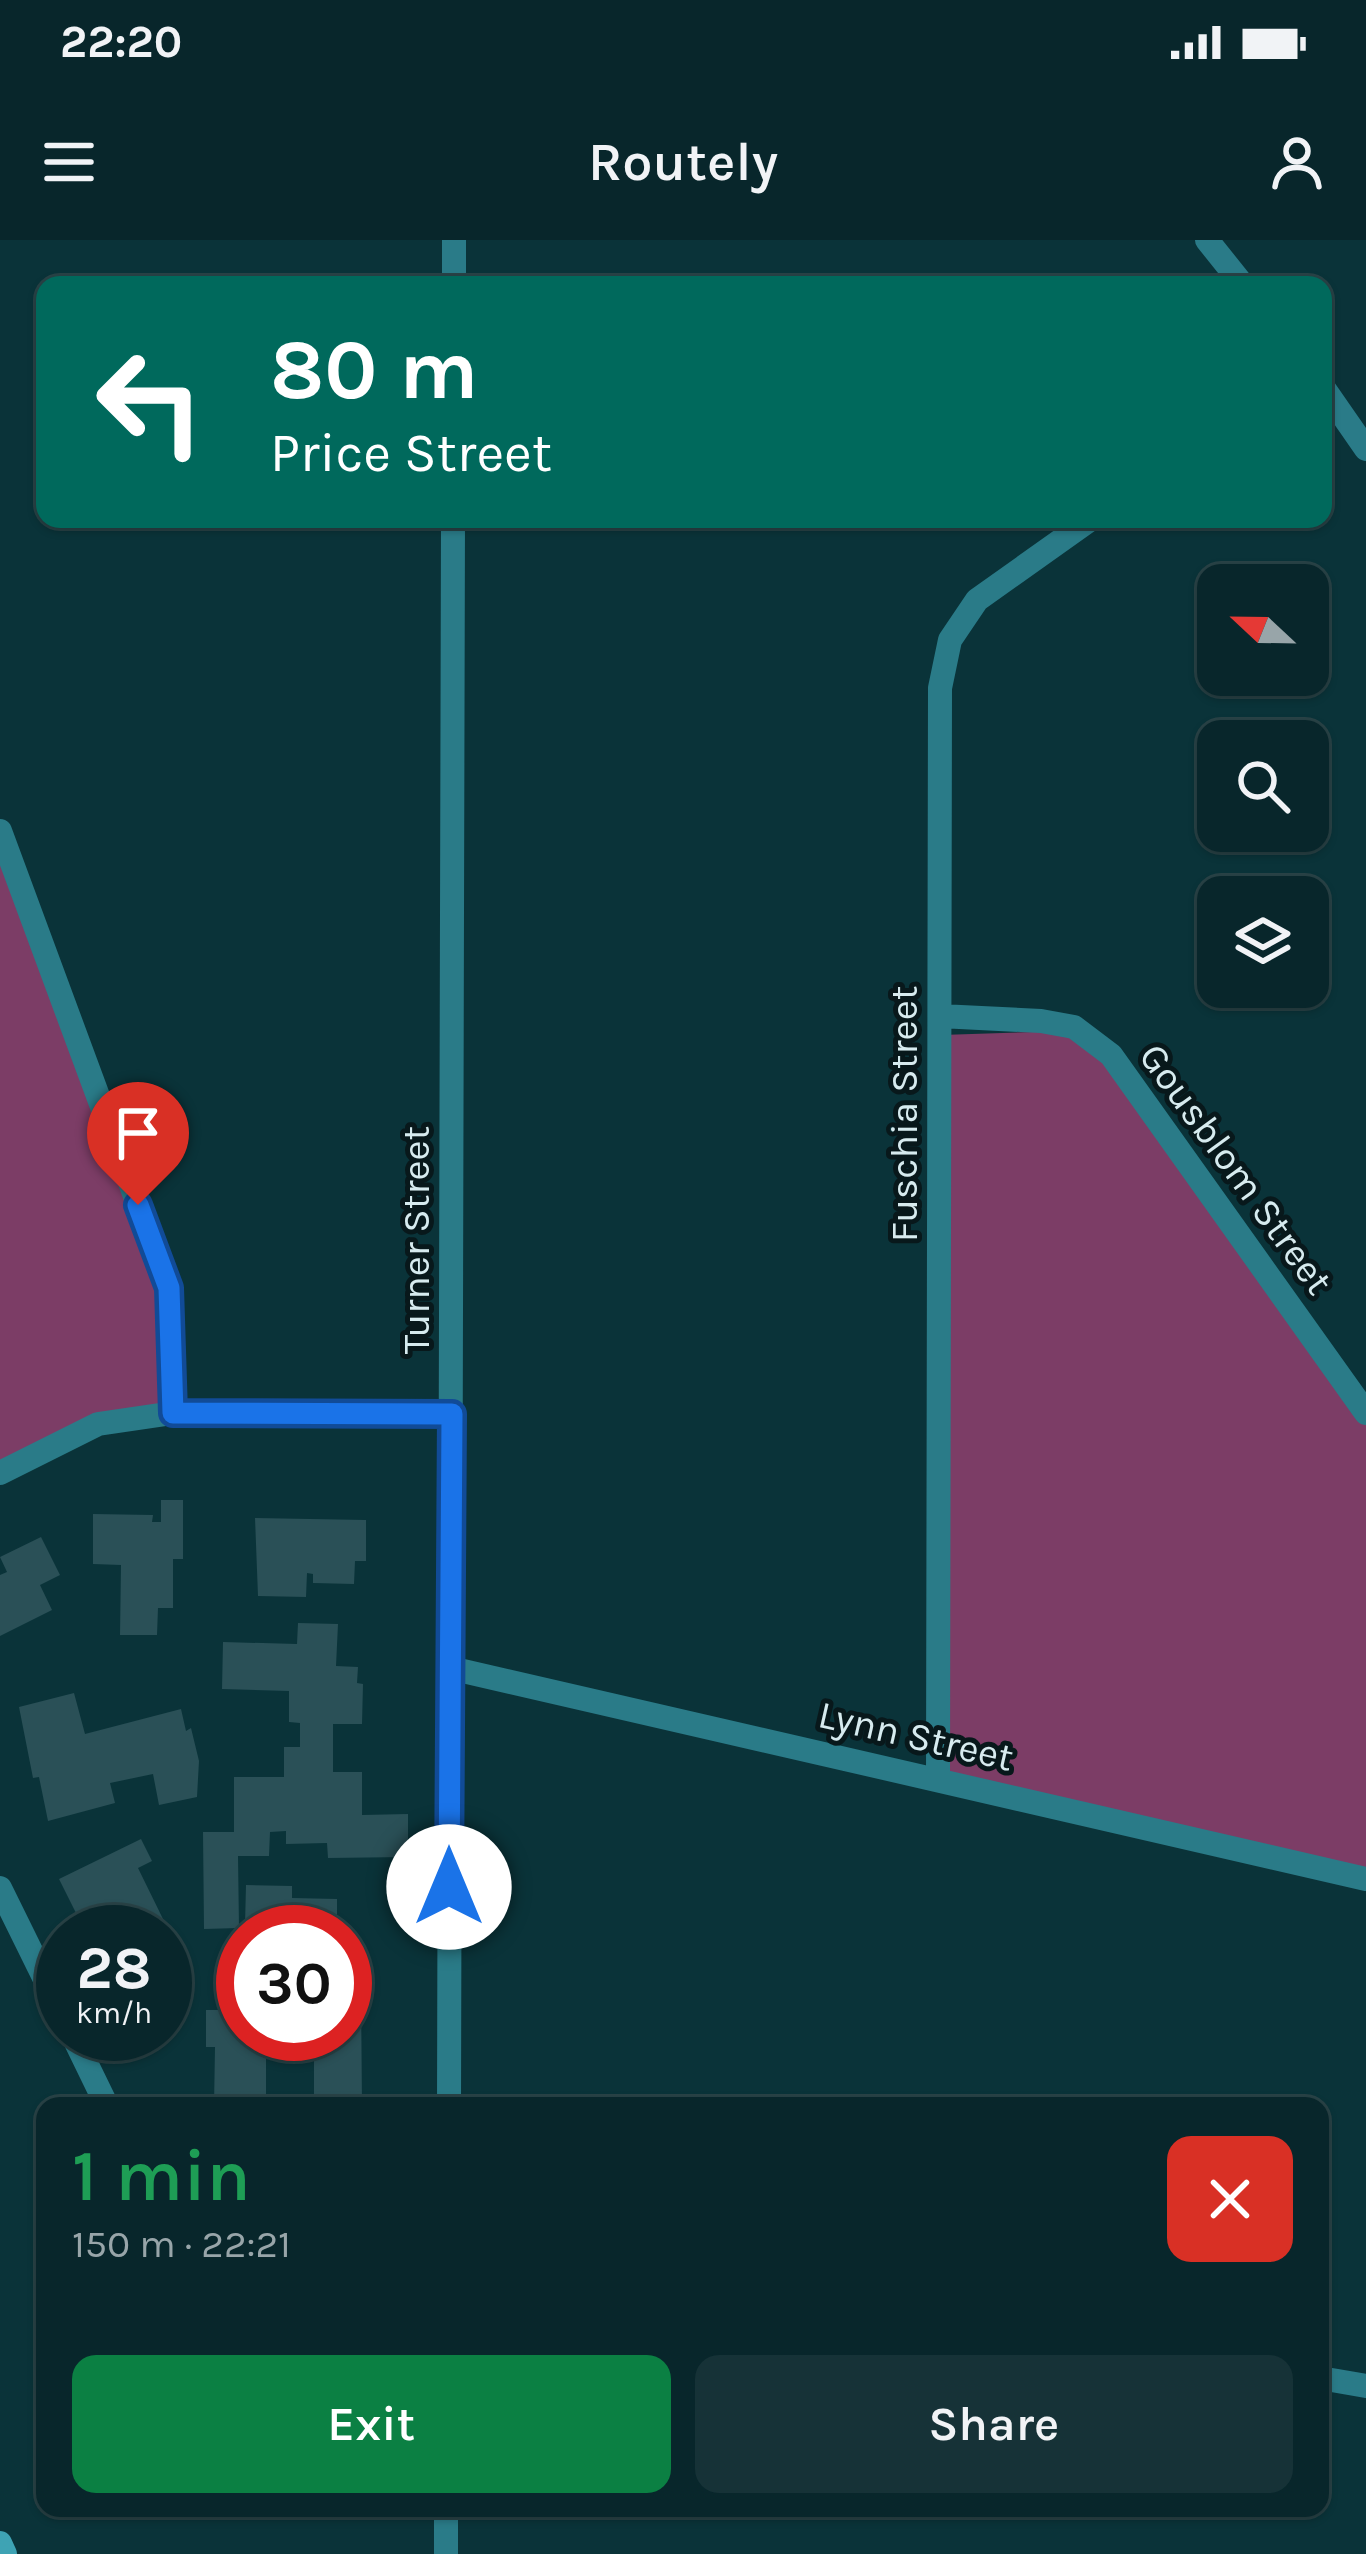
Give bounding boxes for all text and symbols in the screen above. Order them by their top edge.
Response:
text: 22:20 [60,16,182,68]
icon: menu [36,129,102,195]
icon: person [1264,129,1330,195]
text: Routely [588,130,778,194]
text: 80 m [270,321,478,419]
icon: left [72,324,228,480]
text: Price Street [270,421,552,485]
north arrow [1197,564,1329,696]
map controls [1197,564,1329,1008]
button: search [1197,720,1329,852]
button: layers [1197,876,1329,1008]
street label: Fuschia Street [881,986,927,1242]
street label: Gousblom Street [1130,1035,1342,1303]
pin [87,1082,189,1205]
icon: arrive [105,1100,171,1166]
street label: Turner Street [393,1126,439,1354]
street label: Lynn Street [814,1691,1018,1781]
position arrow [386,1824,512,1950]
speed limit sign: 30 [216,1905,372,2061]
text: 28 [76,1933,152,2003]
text: km/h [76,1995,152,2031]
text: 1 min [72,2134,251,2218]
button: close [1167,2136,1293,2262]
text: 150 m · 22:21 [72,2221,291,2267]
button: Exit [72,2355,671,2493]
button: Share [695,2355,1293,2493]

